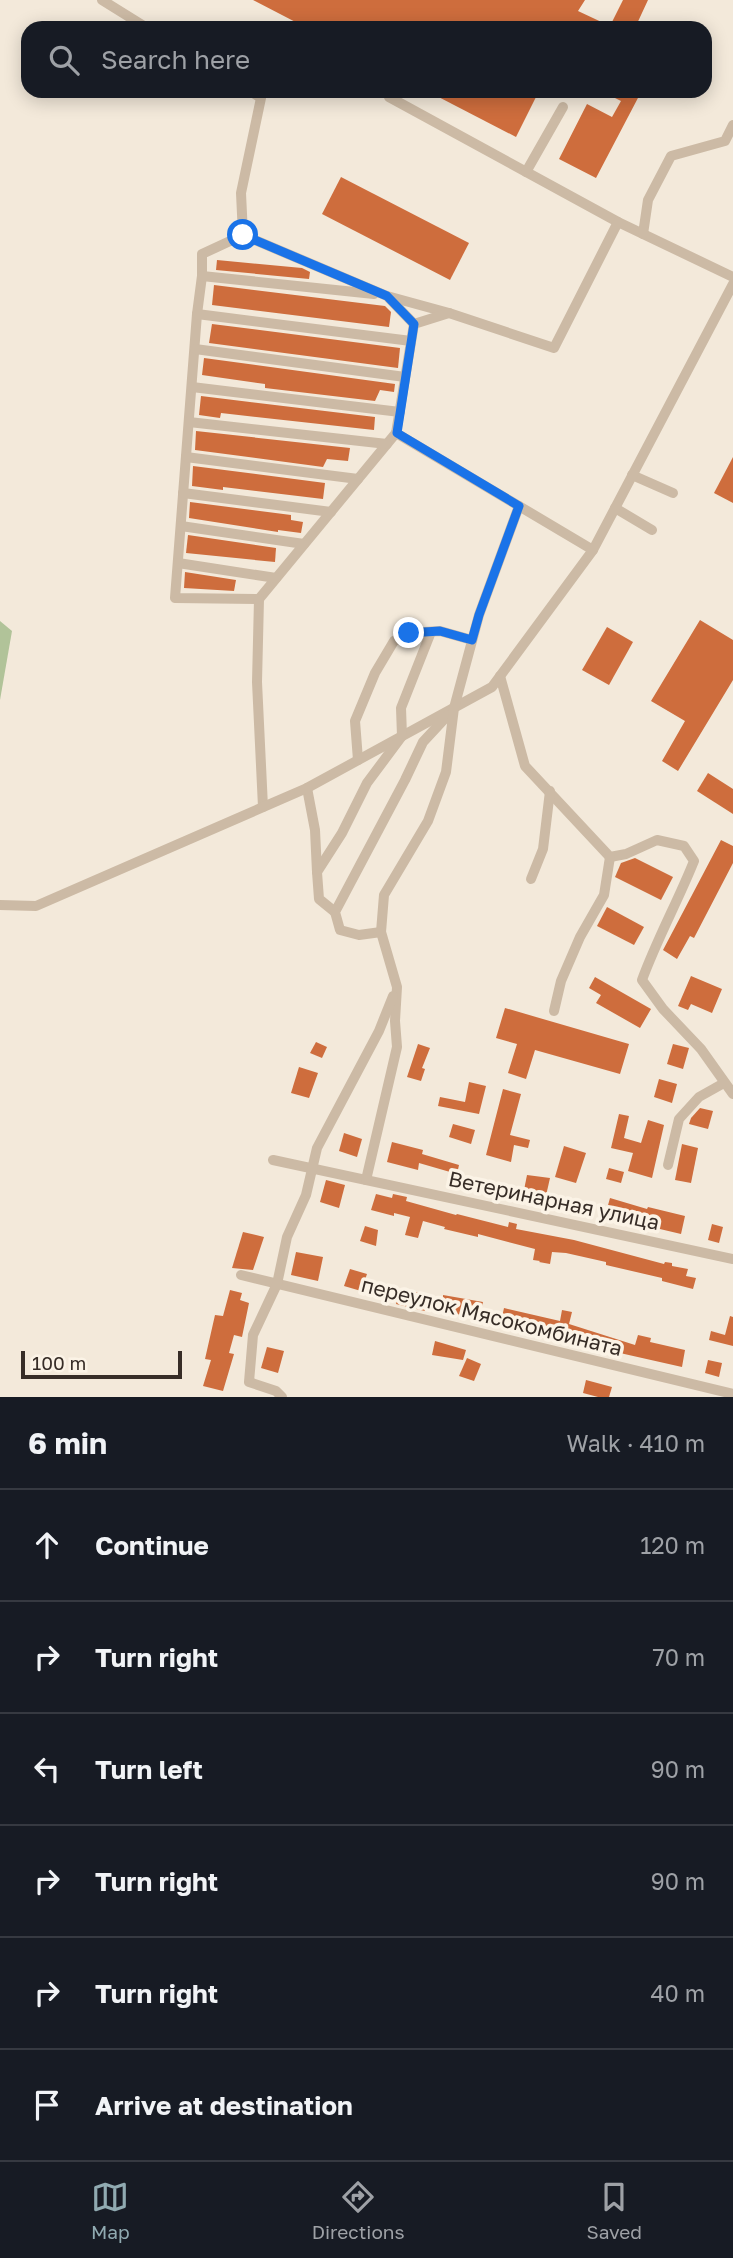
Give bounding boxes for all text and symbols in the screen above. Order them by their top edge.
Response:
search box [21,21,712,98]
icon: search [45,41,83,79]
text: Search here [101,44,250,75]
route start [227,219,258,250]
route end [393,617,424,648]
street label: Ветеринарная улица [446,1165,662,1235]
street label: переулок Мясокомбината [359,1271,625,1361]
scale bar [21,1348,182,1380]
text: 100 m [32,1351,86,1374]
text: 6 min [28,1425,107,1461]
text: Walk · 410 m [567,1429,705,1457]
icon: ahead [28,1526,66,1564]
text: Continue [95,1530,209,1561]
text: 120 m [640,1531,705,1559]
icon: right [28,1638,66,1676]
text: Turn right [95,1642,218,1673]
text: 70 m [652,1643,705,1671]
icon: left [28,1750,66,1788]
text: Turn left [95,1754,203,1785]
text: 90 m [651,1755,705,1783]
icon: right [28,1862,66,1900]
text: Turn right [95,1866,218,1897]
text: 90 m [651,1867,705,1895]
icon: right [28,1974,66,2012]
text: Turn right [95,1978,218,2009]
text: 40 m [651,1979,705,2007]
icon: arrive [28,2086,66,2124]
text: Arrive at destination [95,2090,353,2121]
tab: Map [91,2178,130,2243]
tab: Directions [312,2178,405,2243]
tab: Saved [587,2178,642,2243]

